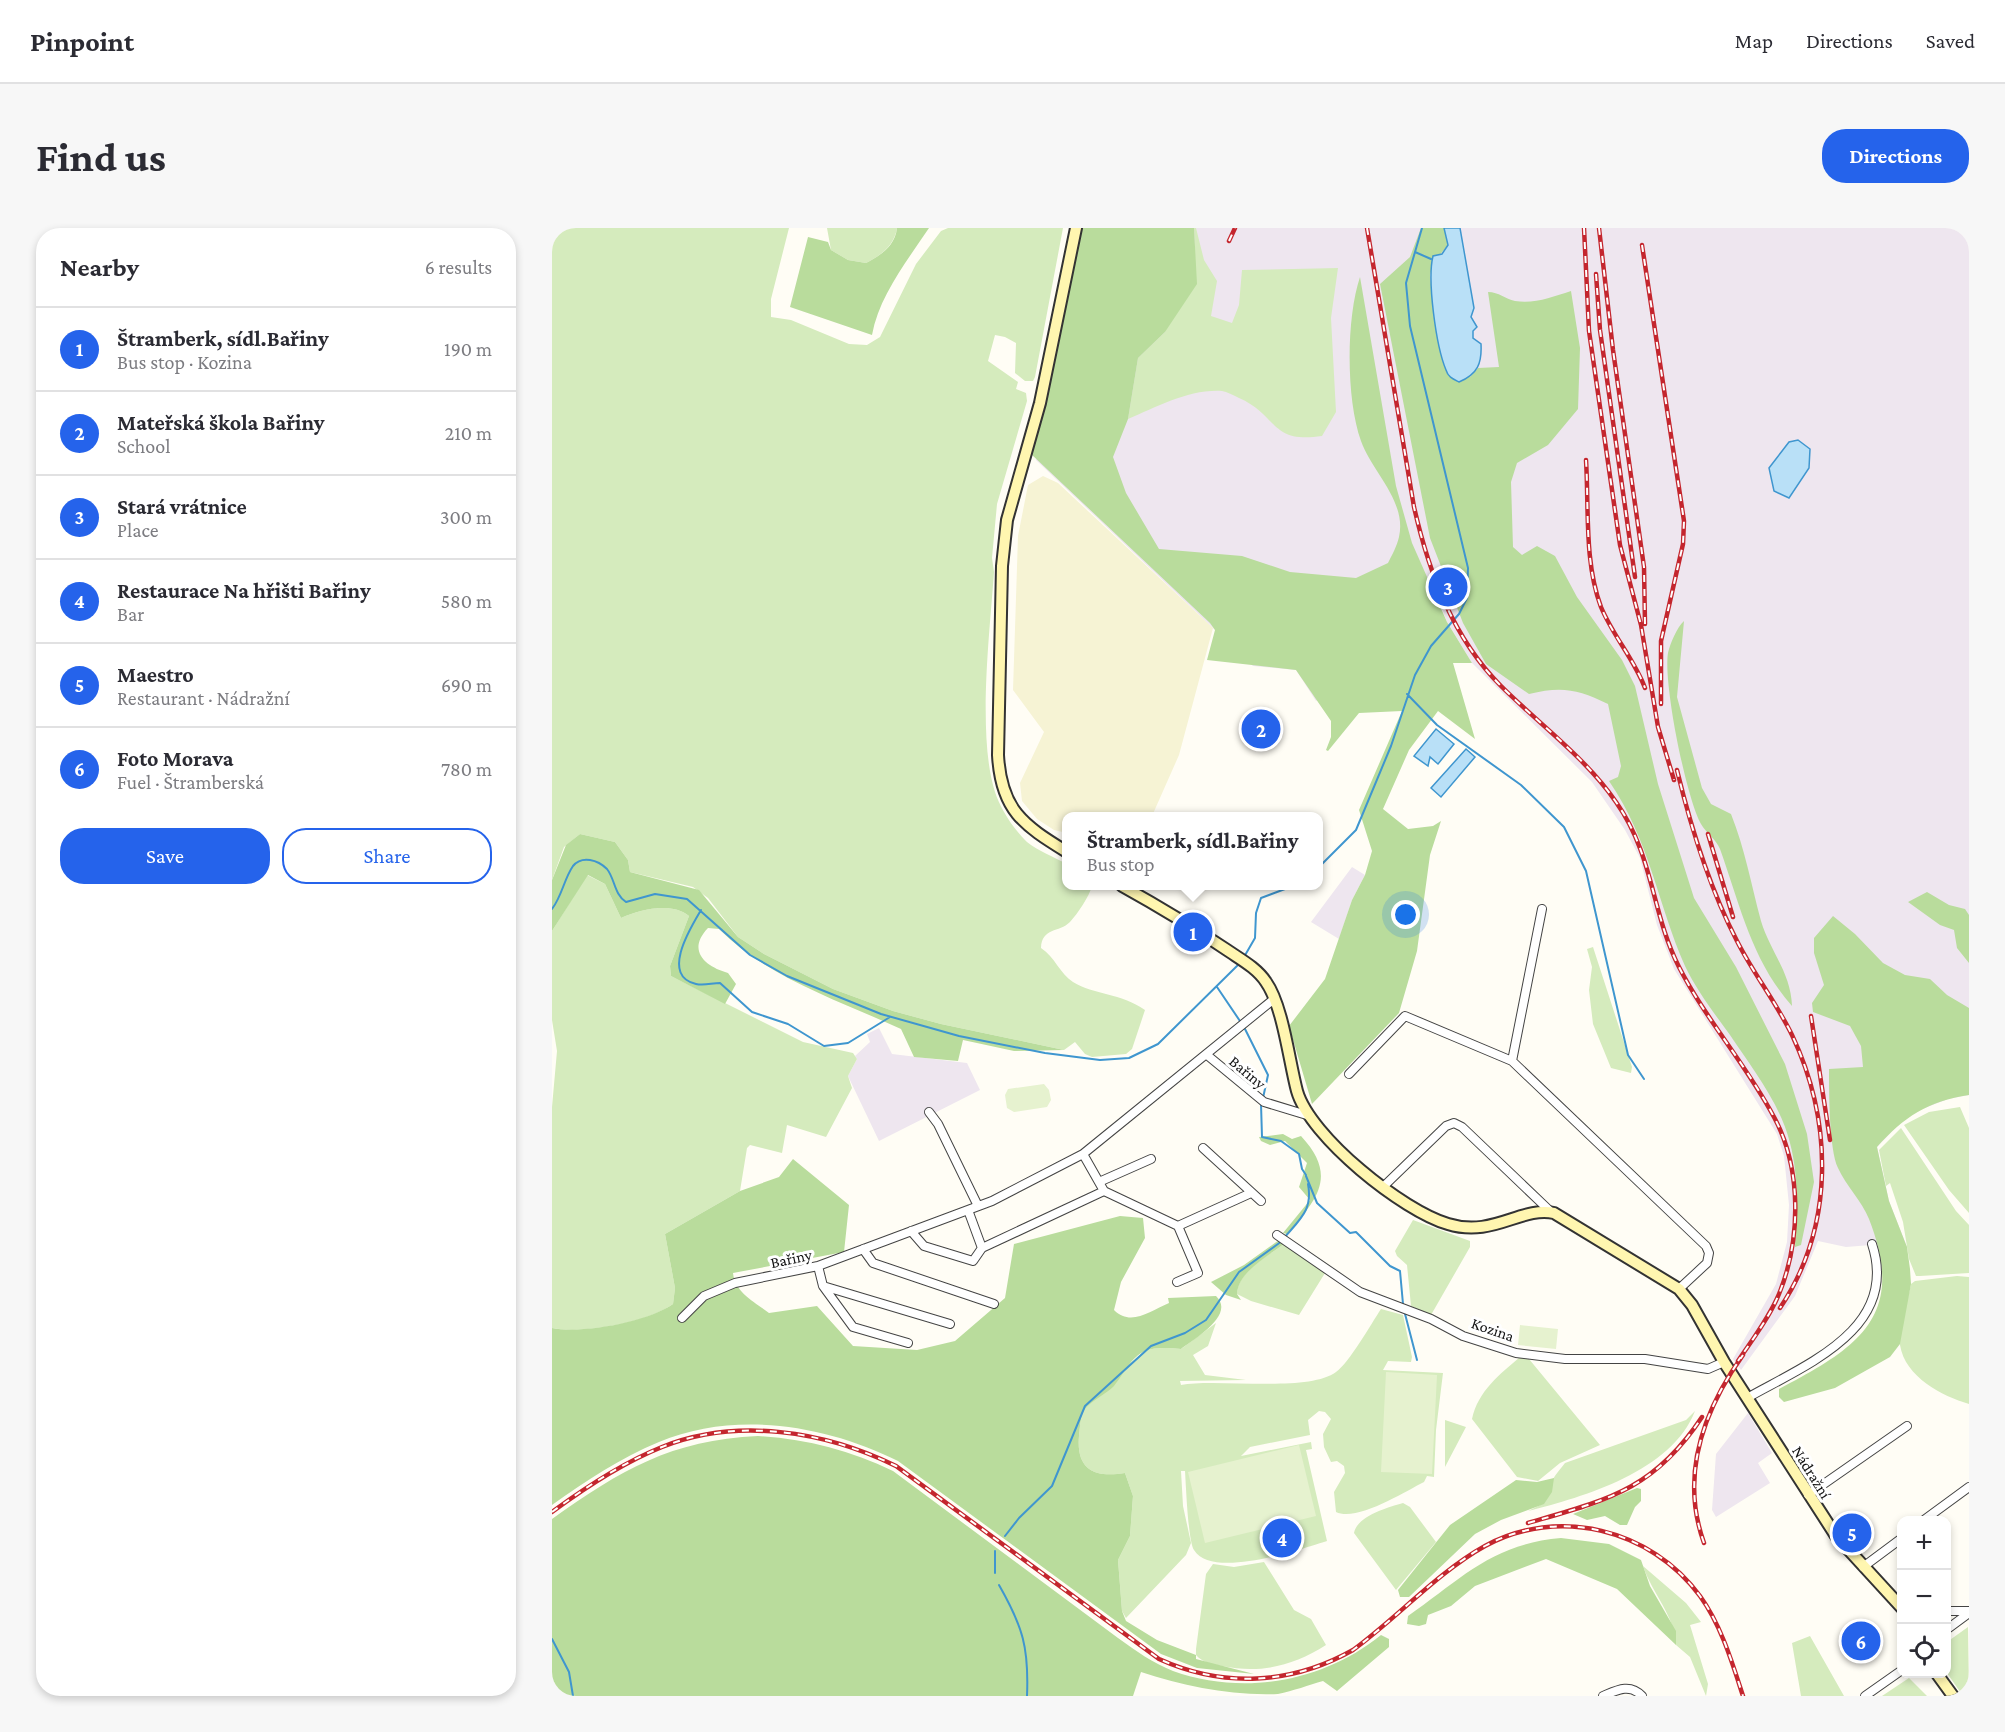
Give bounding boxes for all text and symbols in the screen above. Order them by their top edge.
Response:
text: Pinpoint [30,26,134,57]
text: Map [1735,29,1773,53]
text: Directions [1806,29,1893,53]
text: Saved [1926,29,1975,53]
button: Directions [1822,129,1969,183]
text: Find us [36,133,166,180]
text: Nearby [60,253,139,282]
text: 6 results [425,256,492,278]
text: Štramberk, sídl.Bařiny [117,326,329,351]
text: 1 [76,338,83,360]
text: 190 m [444,338,492,360]
text: Bus stop · Kozina [117,351,252,373]
text: Mateřská škola Bařiny [117,410,325,435]
text: 2 [74,422,85,444]
text: 210 m [445,422,492,444]
text: School [117,435,170,457]
text: Stará vrátnice [117,494,247,519]
text: 3 [75,506,84,528]
text: 300 m [440,506,492,528]
text: Place [117,519,159,541]
pin: 3 [1428,564,1468,610]
text: Restaurace Na hřišti Bařiny [117,578,371,603]
text: 4 [74,590,85,612]
text: 580 m [441,590,492,612]
text: Bar [117,603,144,625]
text: Maestro [117,662,194,687]
text: 5 [75,674,84,696]
text: 690 m [441,674,492,696]
text: Restaurant · Nádražní [117,687,290,709]
pin: 2 [1242,706,1280,752]
text: Foto Morava [117,746,233,771]
text: 6 [74,758,85,780]
text: 780 m [441,758,492,780]
text: Fuel · Štramberská [117,771,264,793]
popup [1062,812,1323,890]
button: Save [60,828,270,884]
button: Share [282,828,492,884]
text: Štramberk, sídl.Bařiny [1087,828,1298,853]
text: Bus stop [1087,853,1155,875]
your location [1391,900,1420,929]
pin: 1 [1174,910,1212,954]
street label: Bařiny [1225,1052,1270,1094]
street label: Bařiny [769,1246,814,1272]
street label: Kozina [1469,1314,1517,1345]
street label: Nádražní [1789,1443,1835,1502]
pin: 5 [1832,1510,1872,1556]
pin: 4 [1262,1516,1302,1560]
map controls [1897,1516,1951,1678]
button: + [1897,1516,1951,1570]
button: − [1897,1570,1951,1624]
pin: 6 [1842,1618,1880,1664]
button: locate [1897,1624,1951,1678]

